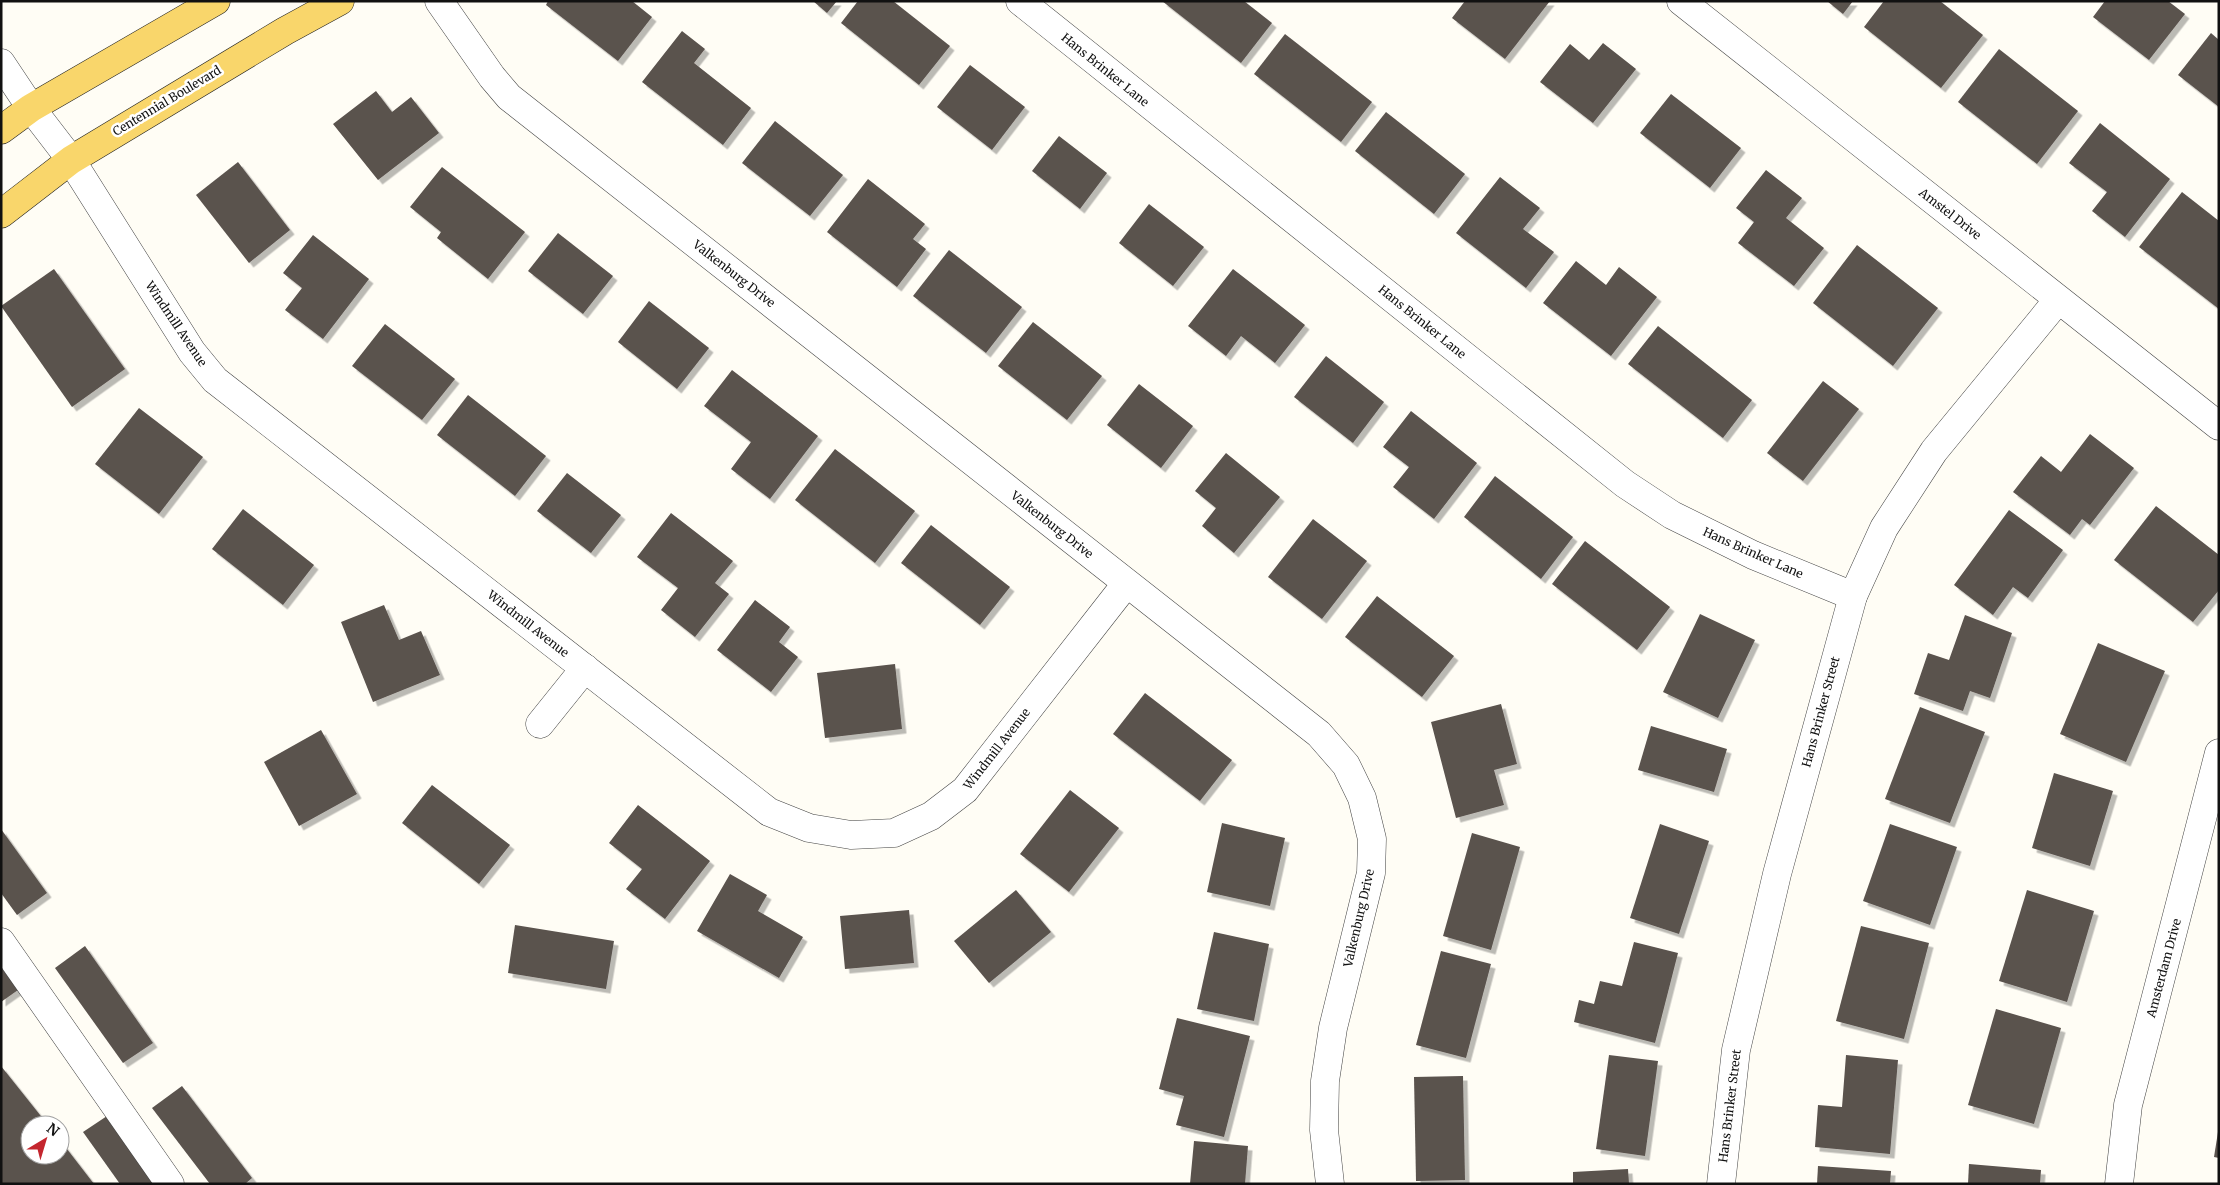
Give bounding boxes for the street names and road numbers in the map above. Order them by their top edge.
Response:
street label: Hans Brinker Lane [1059,30,1152,109]
street label: Centennial Boulevard [110,62,224,139]
street label: Amstel Drive [1915,184,1984,243]
street label: Valkenburg Drive [689,236,778,310]
street label: Windmill Avenue [142,278,210,369]
street label: Hans Brinker Lane [1376,282,1469,361]
street label: Valkenburg Drive [1007,487,1096,561]
street label: Hans Brinker Lane [1701,524,1806,581]
street label: Windmill Avenue [484,587,572,660]
street label: Hans Brinker Street [1799,655,1843,769]
street label: Windmill Avenue [960,705,1033,793]
street label: Valkenburg Drive [1340,867,1377,969]
street label: Amsterdam Drive [2143,917,2184,1020]
street label: Hans Brinker Street [1715,1048,1744,1163]

